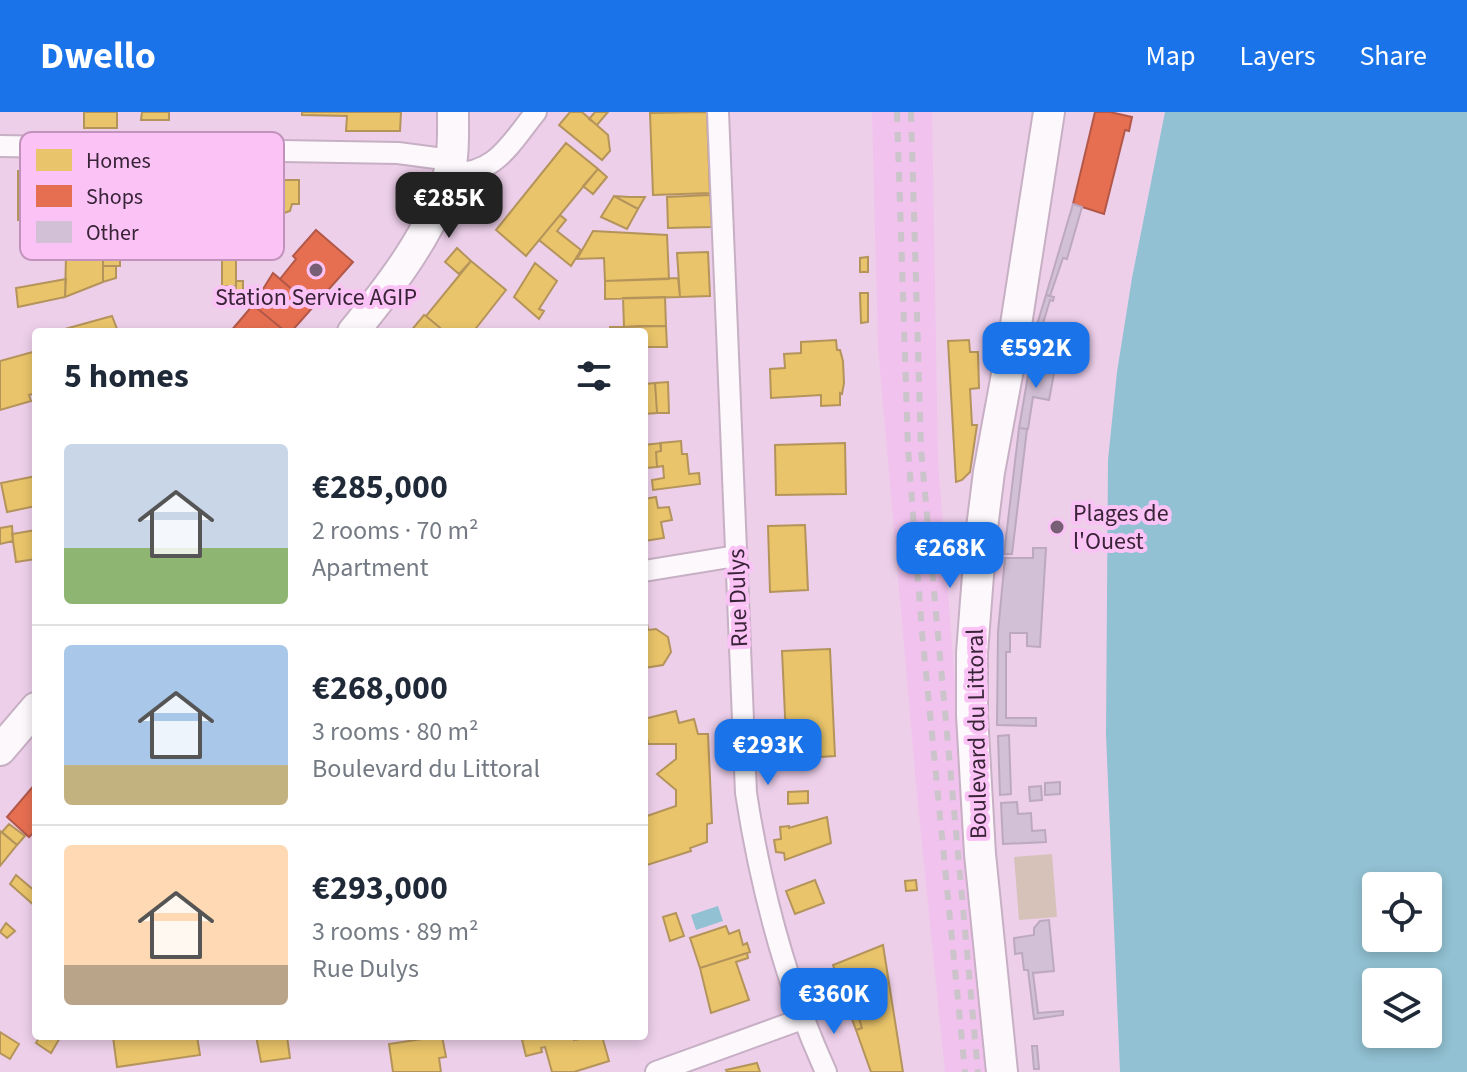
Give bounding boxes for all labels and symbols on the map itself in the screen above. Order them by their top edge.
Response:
legend [20,132,284,260]
text: Homes [86,145,151,177]
pin: €285K [393,172,505,240]
text: Shops [86,181,143,213]
text: Other [86,217,139,249]
marker: Station Service AGIP [307,261,325,279]
place label: Station Service AGIP [215,280,417,315]
pin: €592K [980,322,1092,390]
place label: Plages de l'Ouest [1073,496,1169,559]
marker: Plages de l'Ouest [1048,518,1066,536]
pin: €268K [894,522,1006,590]
street label: Rue Dulys [719,548,757,648]
street label: Boulevard du Littoral [958,628,996,840]
pin: €293K [712,719,824,787]
pin: €360K [778,968,890,1036]

